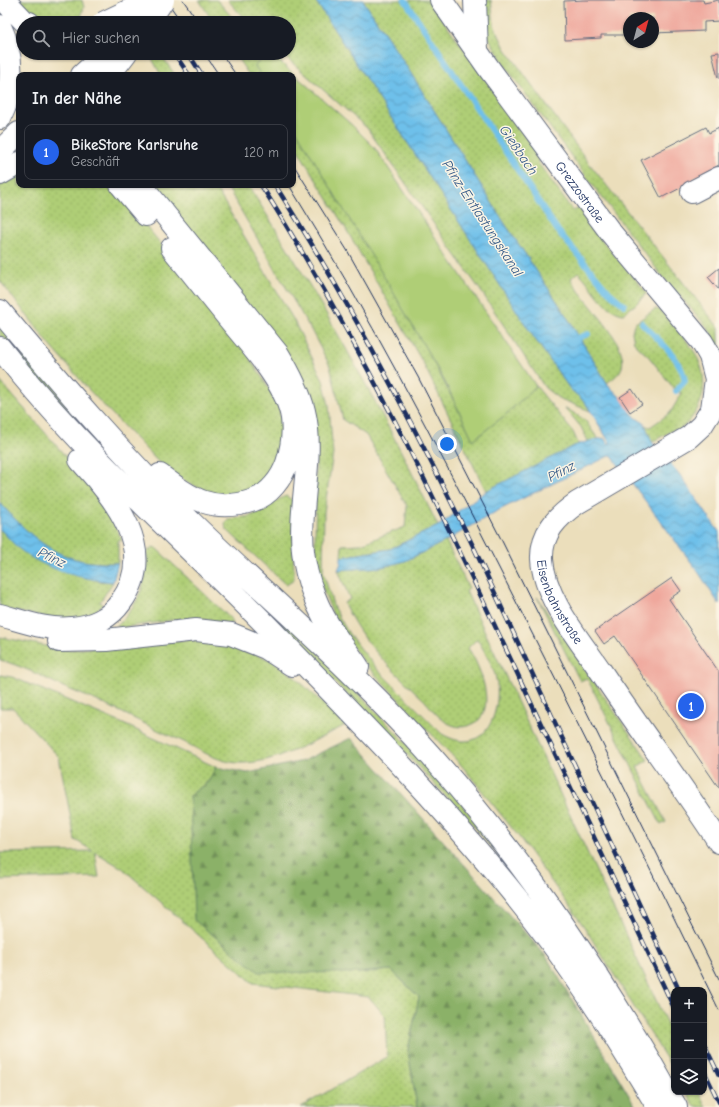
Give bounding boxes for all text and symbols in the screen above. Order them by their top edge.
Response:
north arrow [623,12,659,48]
search box [16,16,296,60]
icon: search [30,27,52,49]
text: Hier suchen [62,29,140,47]
text: In der Nähe [32,89,121,108]
water label: Gießbach [496,122,541,178]
text: BikeStore Karlsruhe [71,136,198,154]
text: 1 [43,145,49,160]
text: 120 m [244,145,279,160]
text: Geschäft [71,154,119,169]
water label: Pfinz-Entlastungskanal [438,157,527,281]
street label: Grezzostraße [552,158,608,226]
your location [437,434,457,454]
water label: Pfinz [545,457,579,486]
water label: Pfinz [35,544,69,572]
street label: Eisenbahnstraße [534,559,586,647]
pin: 1 [678,691,704,721]
map controls [671,987,707,1095]
button: + [671,987,707,1023]
button: − [671,1023,707,1059]
button: layers [671,1059,707,1095]

